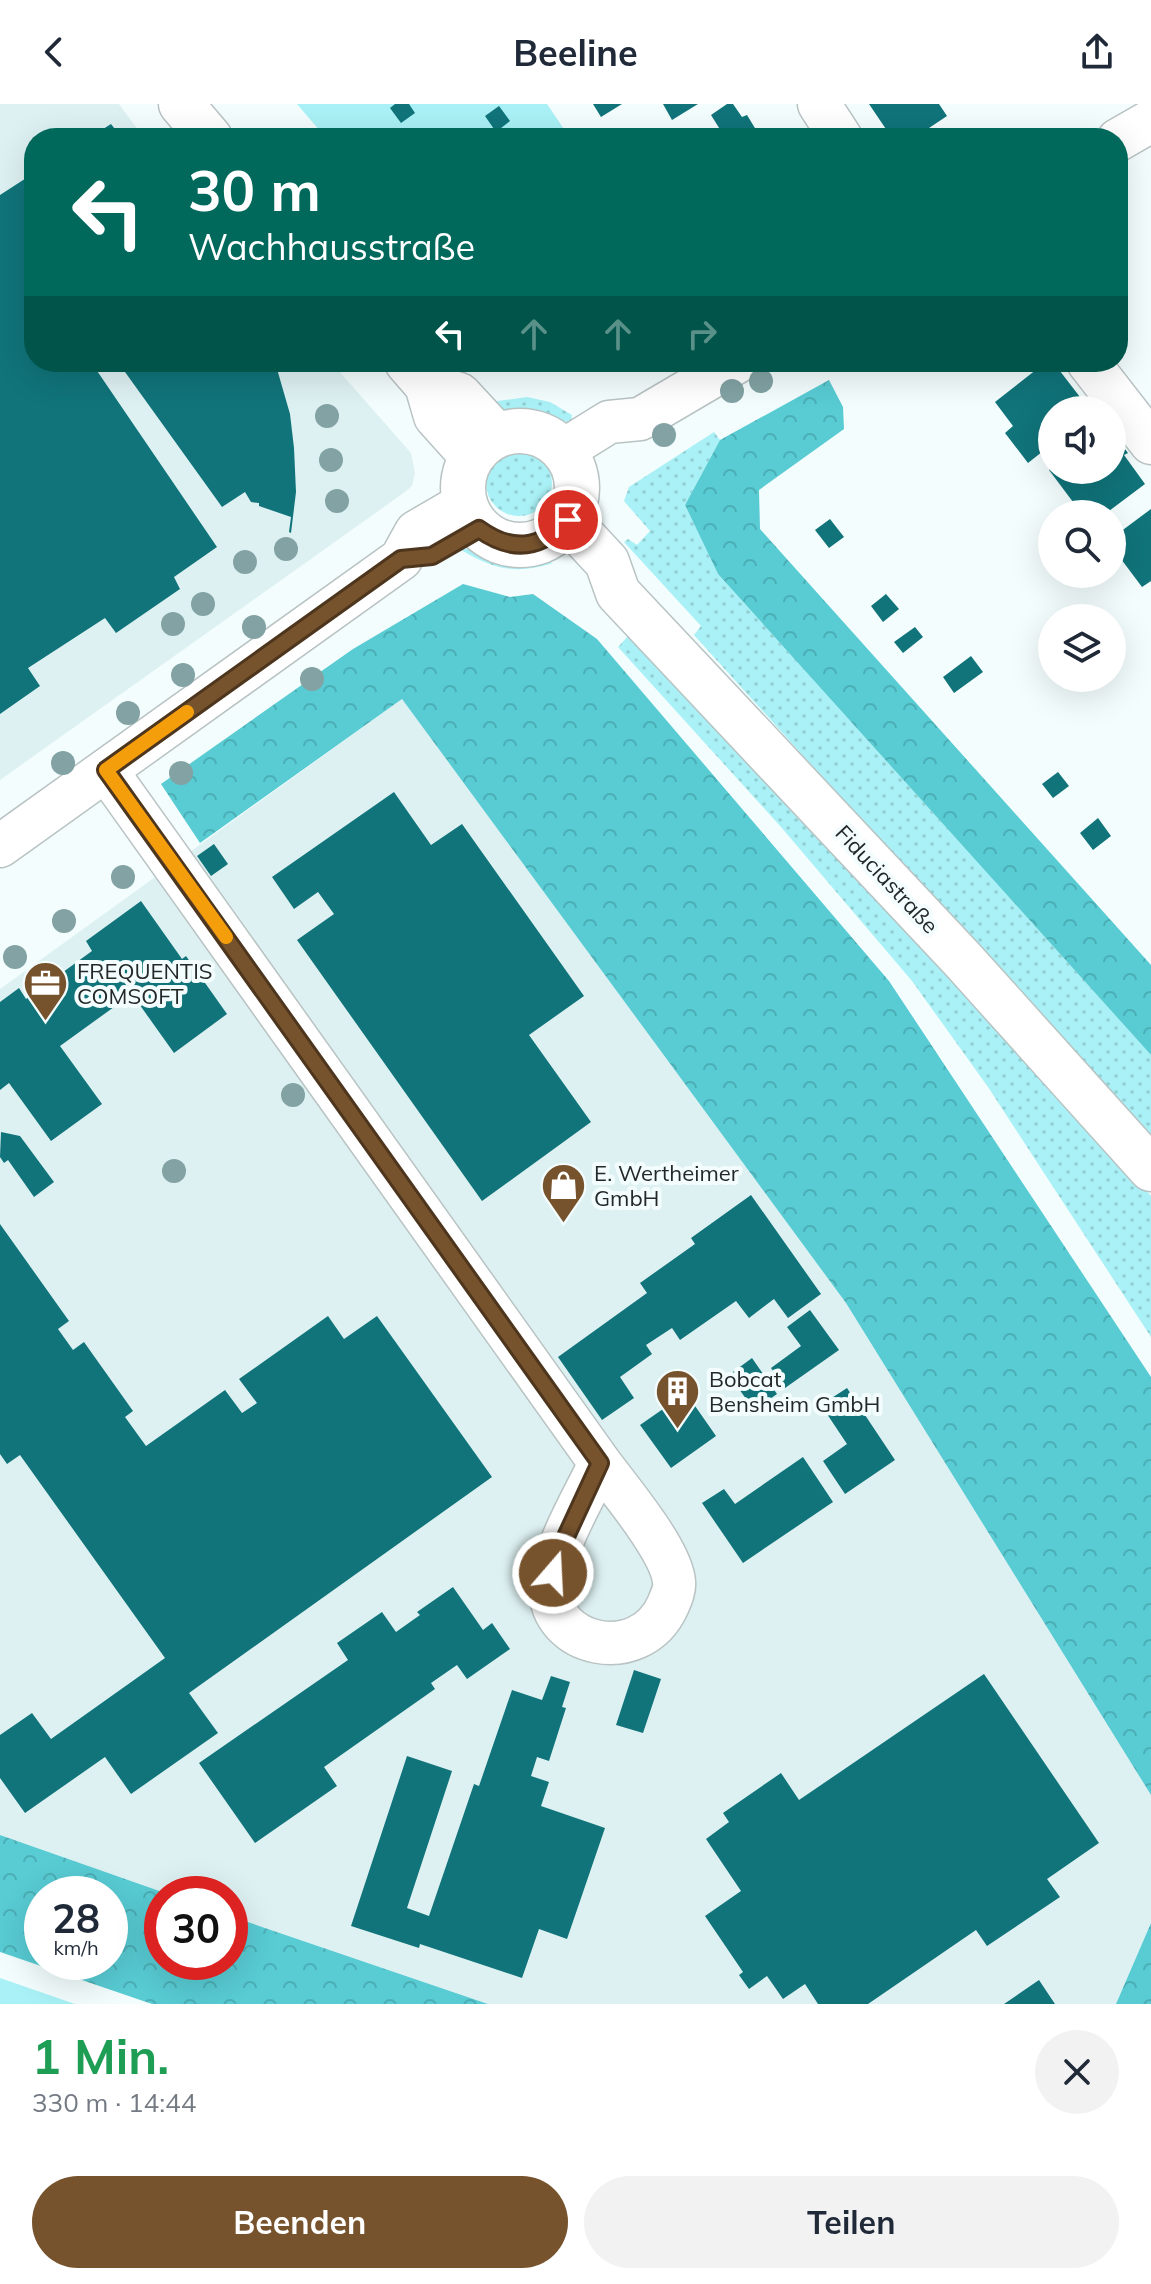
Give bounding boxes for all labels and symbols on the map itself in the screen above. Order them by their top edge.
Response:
pin [534,486,602,554]
street label: Fiduciastraße [830,819,944,939]
place label: FREQUENTIS COMSOFT [77,957,213,1010]
office icon: FREQUENTIS COMSOFT [22,960,70,1023]
place label: E. Wertheimer GmbH [594,1159,739,1212]
shop icon: E. Wertheimer GmbH [539,1162,587,1225]
place label: Bobcat Bensheim GmbH [709,1365,880,1418]
building icon: Bobcat Bensheim GmbH [654,1368,702,1431]
position arrow [511,1531,595,1615]
speed limit sign: 30 [144,1876,248,1980]

